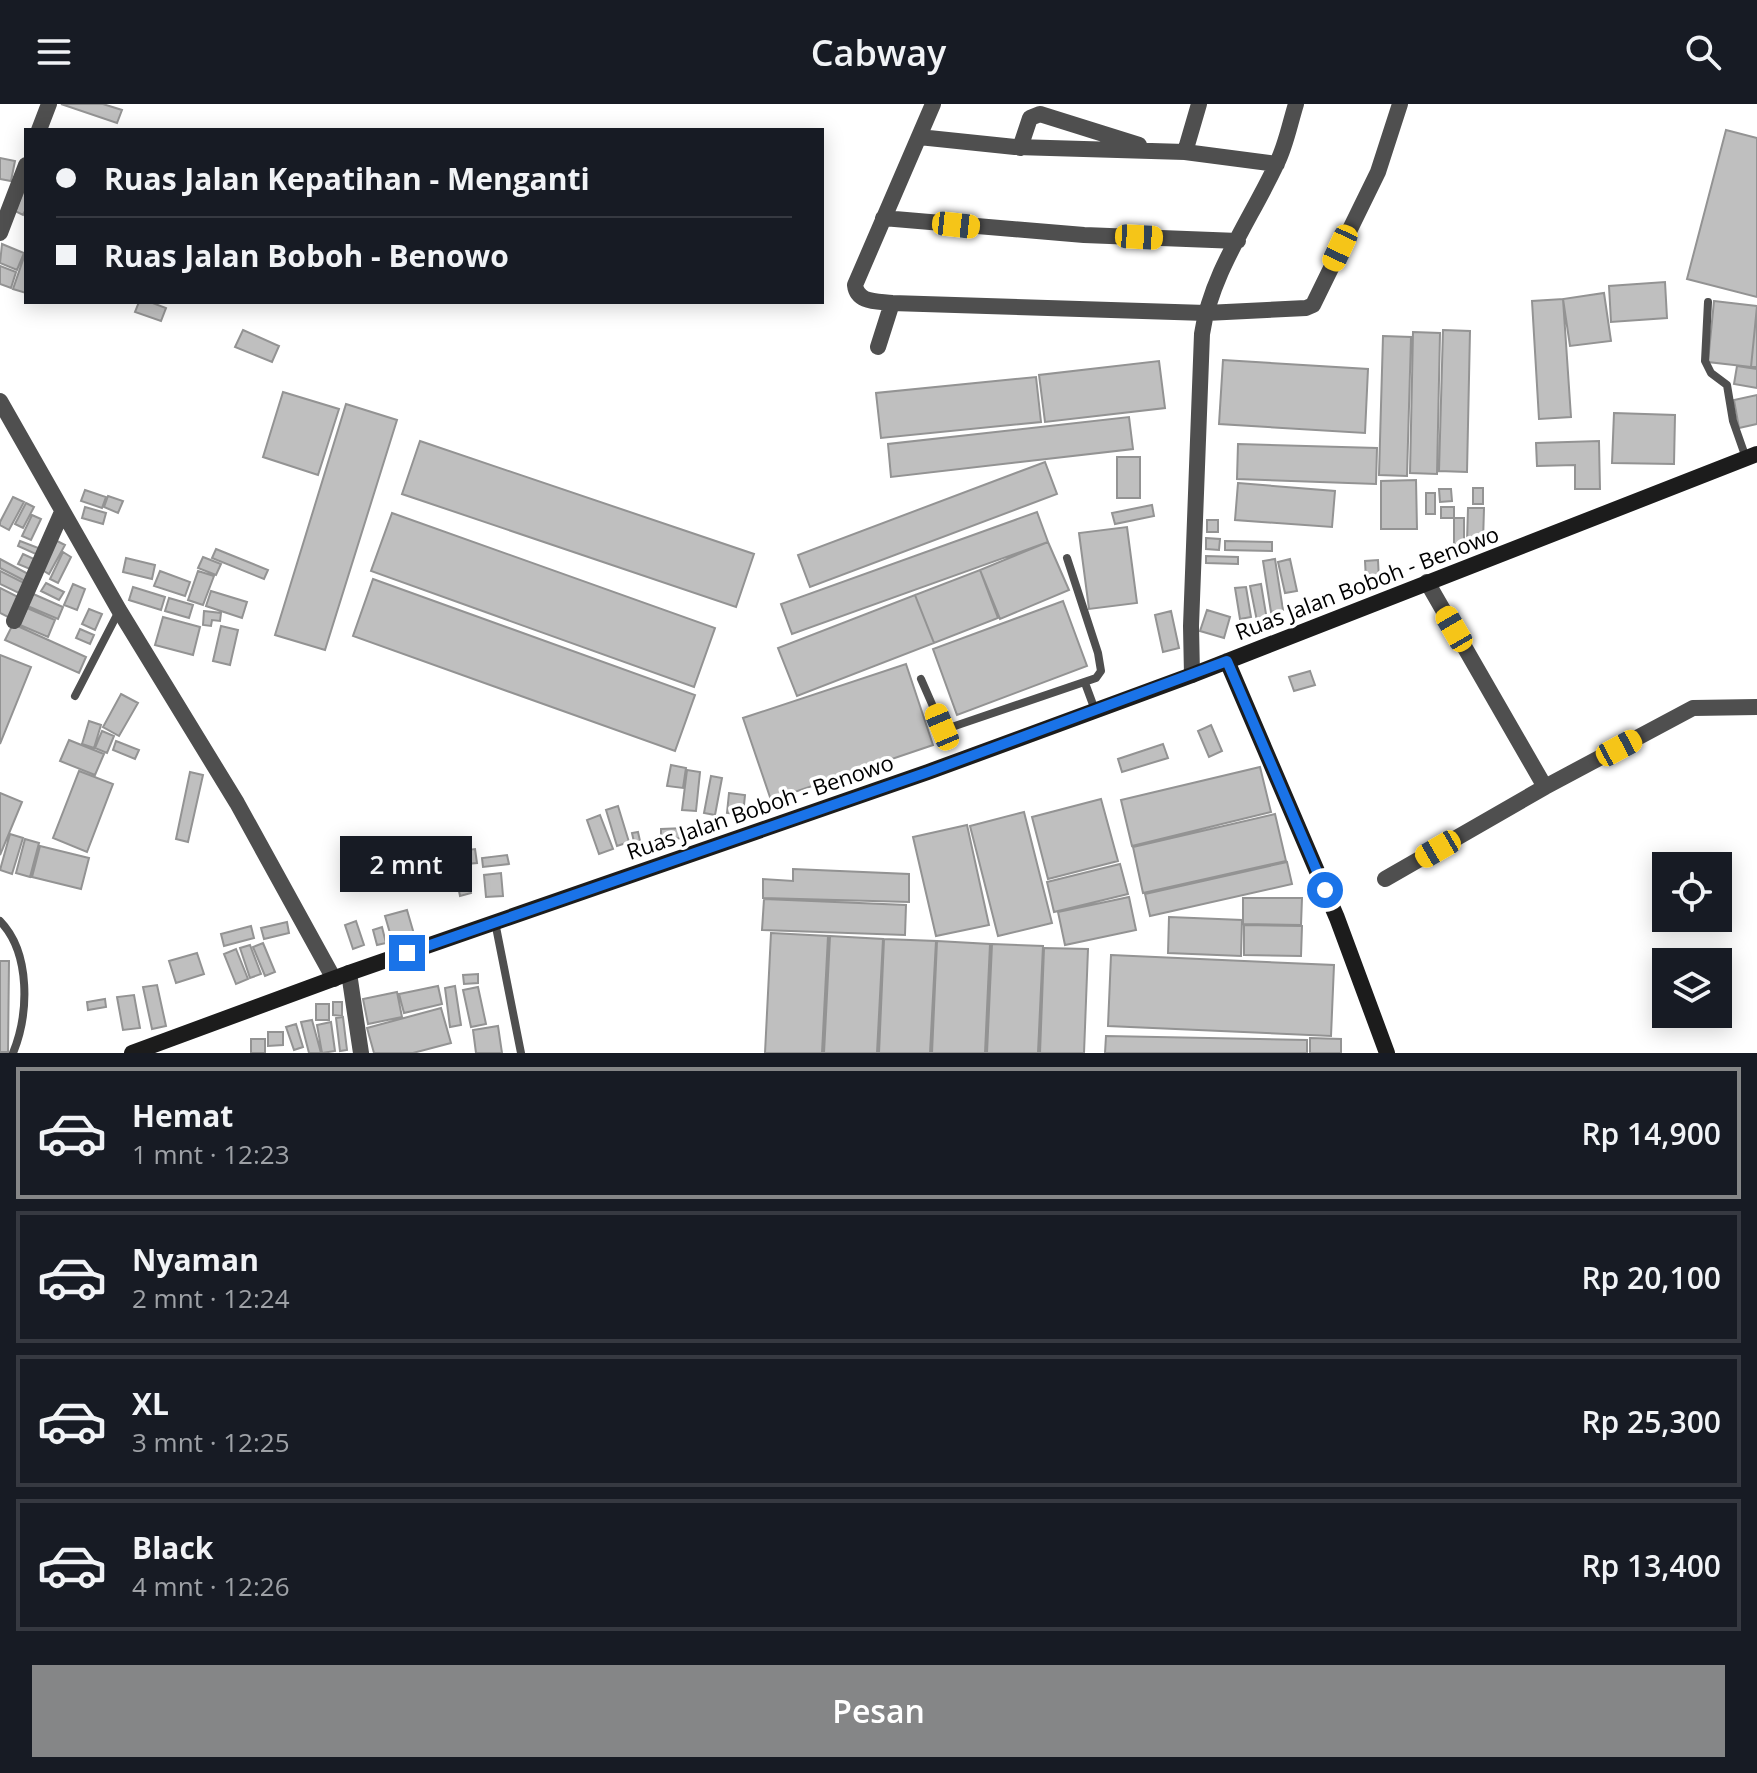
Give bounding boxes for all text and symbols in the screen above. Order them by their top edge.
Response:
text: Cabway [811,28,946,77]
icon: menu [32,30,76,74]
icon: search [1681,30,1725,74]
text: Ruas Jalan Kepatihan - Menganti [104,158,590,199]
car [931,211,981,239]
car [1319,221,1361,275]
car [1114,224,1164,250]
text: Ruas Jalan Boboh - Benowo [104,235,509,276]
street label: Ruas Jalan Boboh - Benowo [1230,518,1503,646]
car [1432,602,1476,656]
car [922,700,962,754]
car [1592,726,1646,770]
street label: Ruas Jalan Boboh - Benowo [622,746,897,866]
car [1411,827,1465,871]
callout: 2 mnt [341,837,473,893]
text: 2 mnt [369,846,443,882]
map controls [1652,852,1732,1028]
button: locate [1652,852,1732,932]
route start [1307,872,1343,908]
route end [389,935,425,971]
button: layers [1652,948,1732,1028]
text: Hemat [132,1095,233,1136]
icon: car [36,1097,108,1169]
text: Rp 14,900 [1581,1113,1721,1154]
text: 1 mnt · 12:23 [132,1136,290,1172]
text: Nyaman [132,1239,259,1280]
icon: car [36,1241,108,1313]
text: Rp 20,100 [1581,1257,1721,1298]
text: 2 mnt · 12:24 [132,1280,290,1316]
text: XL [132,1383,169,1424]
icon: car [36,1385,108,1457]
text: Rp 25,300 [1581,1401,1721,1442]
text: 3 mnt · 12:25 [132,1424,290,1460]
text: Black [132,1527,213,1568]
icon: car [36,1529,108,1601]
text: Rp 13,400 [1581,1545,1721,1586]
text: 4 mnt · 12:26 [132,1568,290,1604]
button: Pesan [32,1665,1725,1757]

